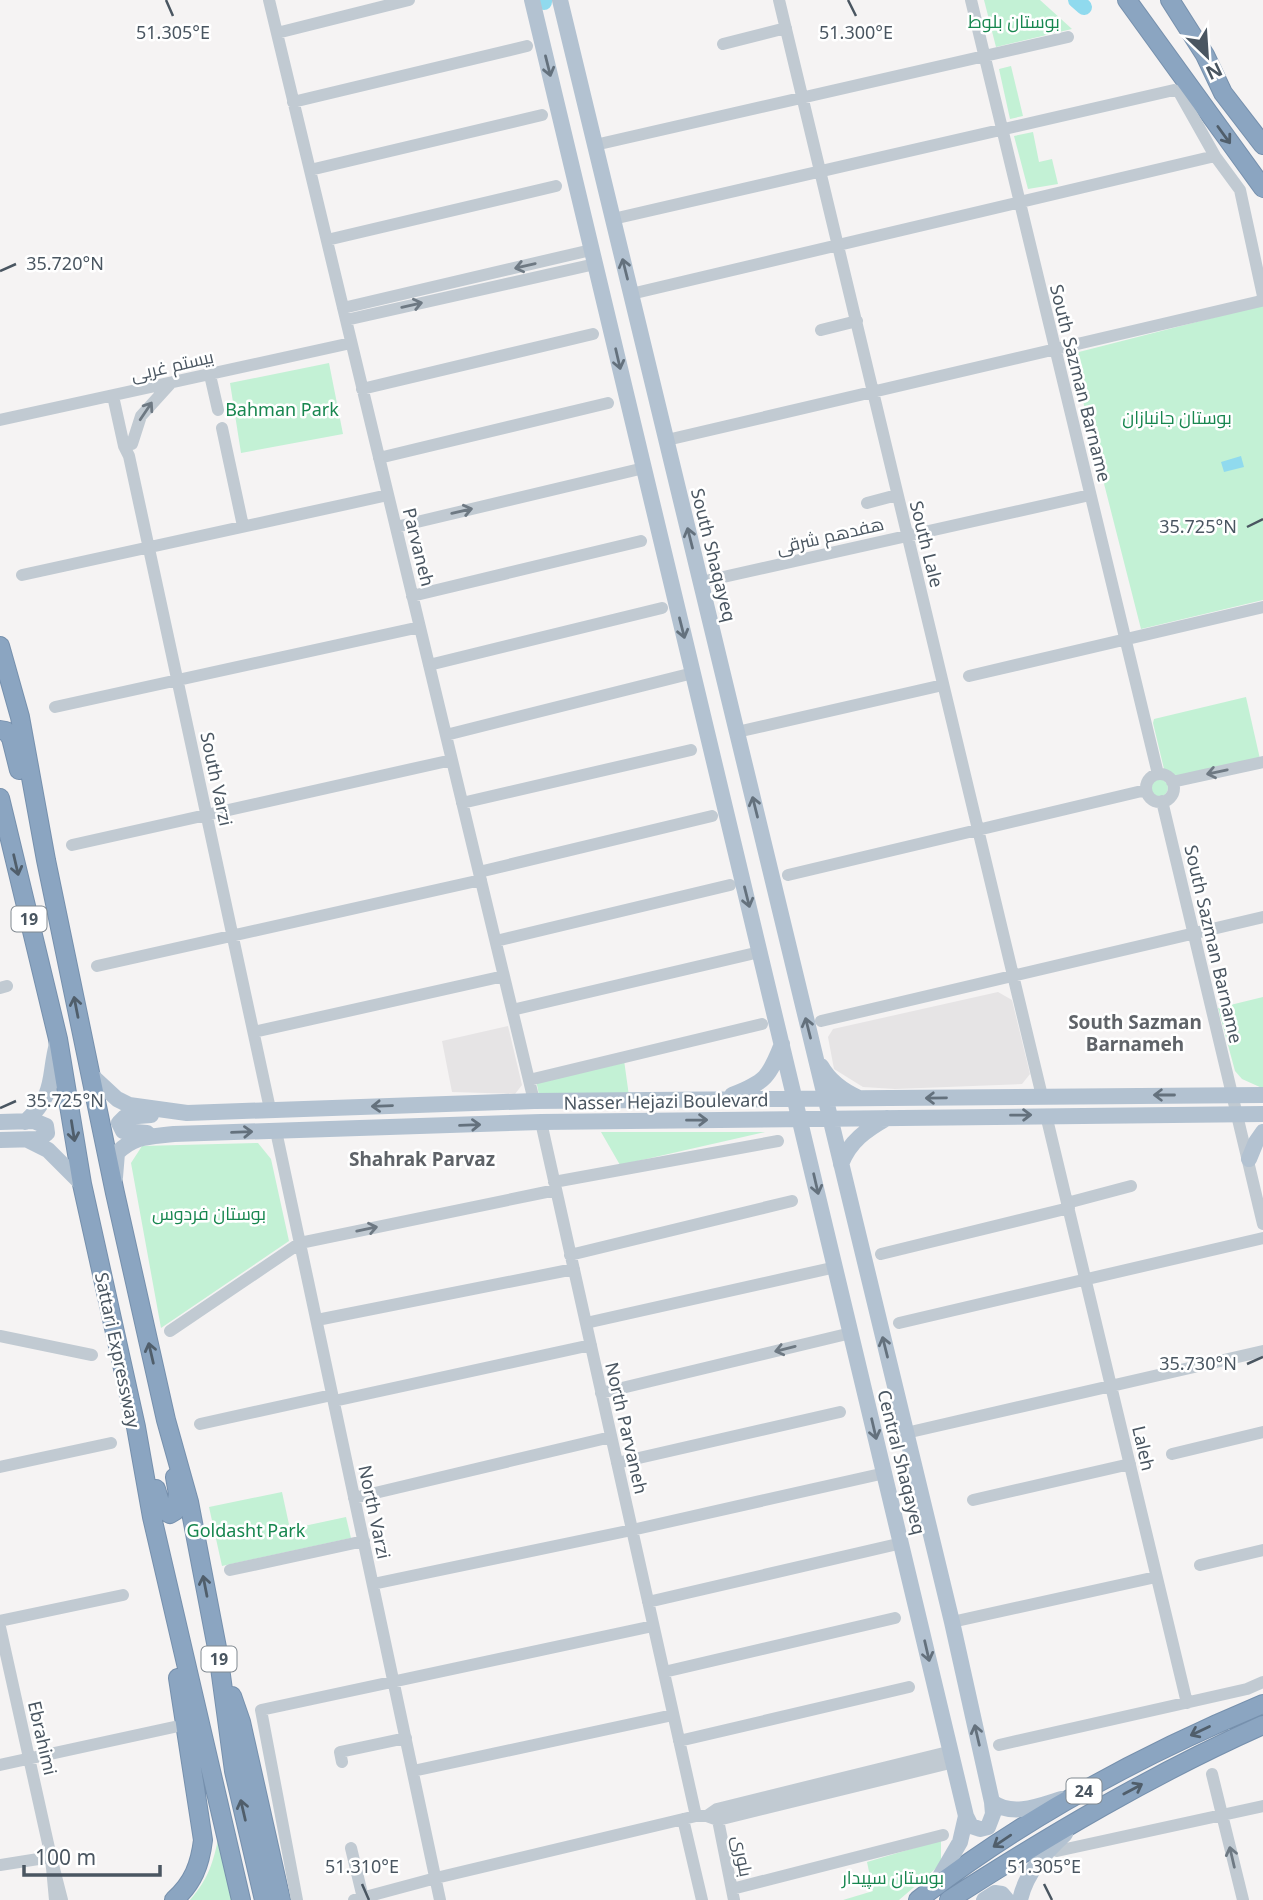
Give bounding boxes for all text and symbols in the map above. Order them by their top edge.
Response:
park label: بوستان بلوط [968,9,1060,33]
text: 51.305°E [136,20,210,44]
text: 51.300°E [819,20,893,44]
north arrow [1172,21,1242,91]
one-way arrow [542,54,555,77]
text: N [1202,56,1227,86]
one-way arrow [1217,125,1231,144]
text: 35.720°N [26,251,104,275]
one-way arrow [618,258,632,281]
one-way arrow [514,260,537,273]
street label: South Sazman Barname [1045,282,1117,484]
one-way arrow [400,297,423,311]
street label: بیستم غربی [128,344,216,387]
one-way arrow [612,347,625,370]
park label: Bahman Park [225,397,339,421]
one-way arrow [139,402,153,421]
park label: بوستان جانبازان [1122,405,1232,429]
street label: South Shaqayeq [686,486,742,624]
street label: South Lale [905,498,949,590]
one-way arrow [450,504,473,517]
street label: Parvaneh [398,505,440,589]
street label: هفدهم شرقی [774,511,886,560]
text: 35.725°N [1159,514,1237,538]
one-way arrow [683,527,696,550]
one-way arrow [676,616,690,639]
street label: South Varzi [195,730,239,828]
one-way arrow [1207,766,1229,779]
one-way arrow [748,796,761,819]
street label: South Sazman Barname [1179,842,1249,1046]
one-way arrow [10,853,23,876]
one-way arrow [741,885,754,908]
road number: 19 [12,906,46,931]
one-way arrow [69,996,83,1019]
district label: South Sazman Barnameh [1068,1009,1202,1057]
one-way arrow [801,1017,814,1040]
street label: Nasser Hejazi Boulevard [563,1087,769,1115]
text: 35.725°N [26,1088,104,1112]
one-way arrow [1152,1088,1175,1102]
one-way arrow [925,1091,948,1105]
one-way arrow [371,1099,394,1113]
one-way arrow [1009,1108,1032,1122]
one-way arrow [685,1113,708,1127]
one-way arrow [458,1118,481,1131]
one-way arrow [67,1119,80,1142]
one-way arrow [231,1125,254,1139]
district label: Shahrak Parvaz [349,1146,495,1172]
one-way arrow [809,1172,823,1195]
park label: بوستان فردوس [152,1201,266,1225]
one-way arrow [355,1222,378,1236]
street label: Sattari Expressway [90,1270,146,1431]
one-way arrow [878,1336,891,1359]
one-way arrow [143,1342,157,1365]
one-way arrow [774,1343,797,1356]
text: 35.730°N [1159,1351,1237,1375]
street label: North Parvaneh [600,1360,654,1496]
street label: Central Shaqayeq [872,1387,932,1537]
one-way arrow [868,1418,881,1440]
street label: Laleh [1127,1423,1161,1473]
street label: North Varzi [353,1463,397,1561]
park label: Goldasht Park [187,1518,306,1542]
one-way arrow [197,1575,211,1598]
one-way arrow [921,1639,934,1662]
road number: 19 [202,1646,236,1672]
street label: Ebrahimi [23,1699,63,1777]
one-way arrow [970,1724,983,1747]
one-way arrow [1190,1725,1211,1738]
road number: 24 [1066,1778,1102,1804]
one-way arrow [1122,1782,1143,1795]
one-way arrow [236,1799,249,1822]
street label: بلوری [727,1833,759,1879]
scale bar [24,1834,161,1878]
one-way arrow [992,1834,1012,1848]
text: 100 m [35,1843,96,1871]
one-way arrow [1225,1847,1238,1869]
text: 51.310°E [325,1854,399,1878]
text: 51.305°E [1007,1854,1081,1878]
park label: بوستان سپیدار [841,1865,944,1889]

